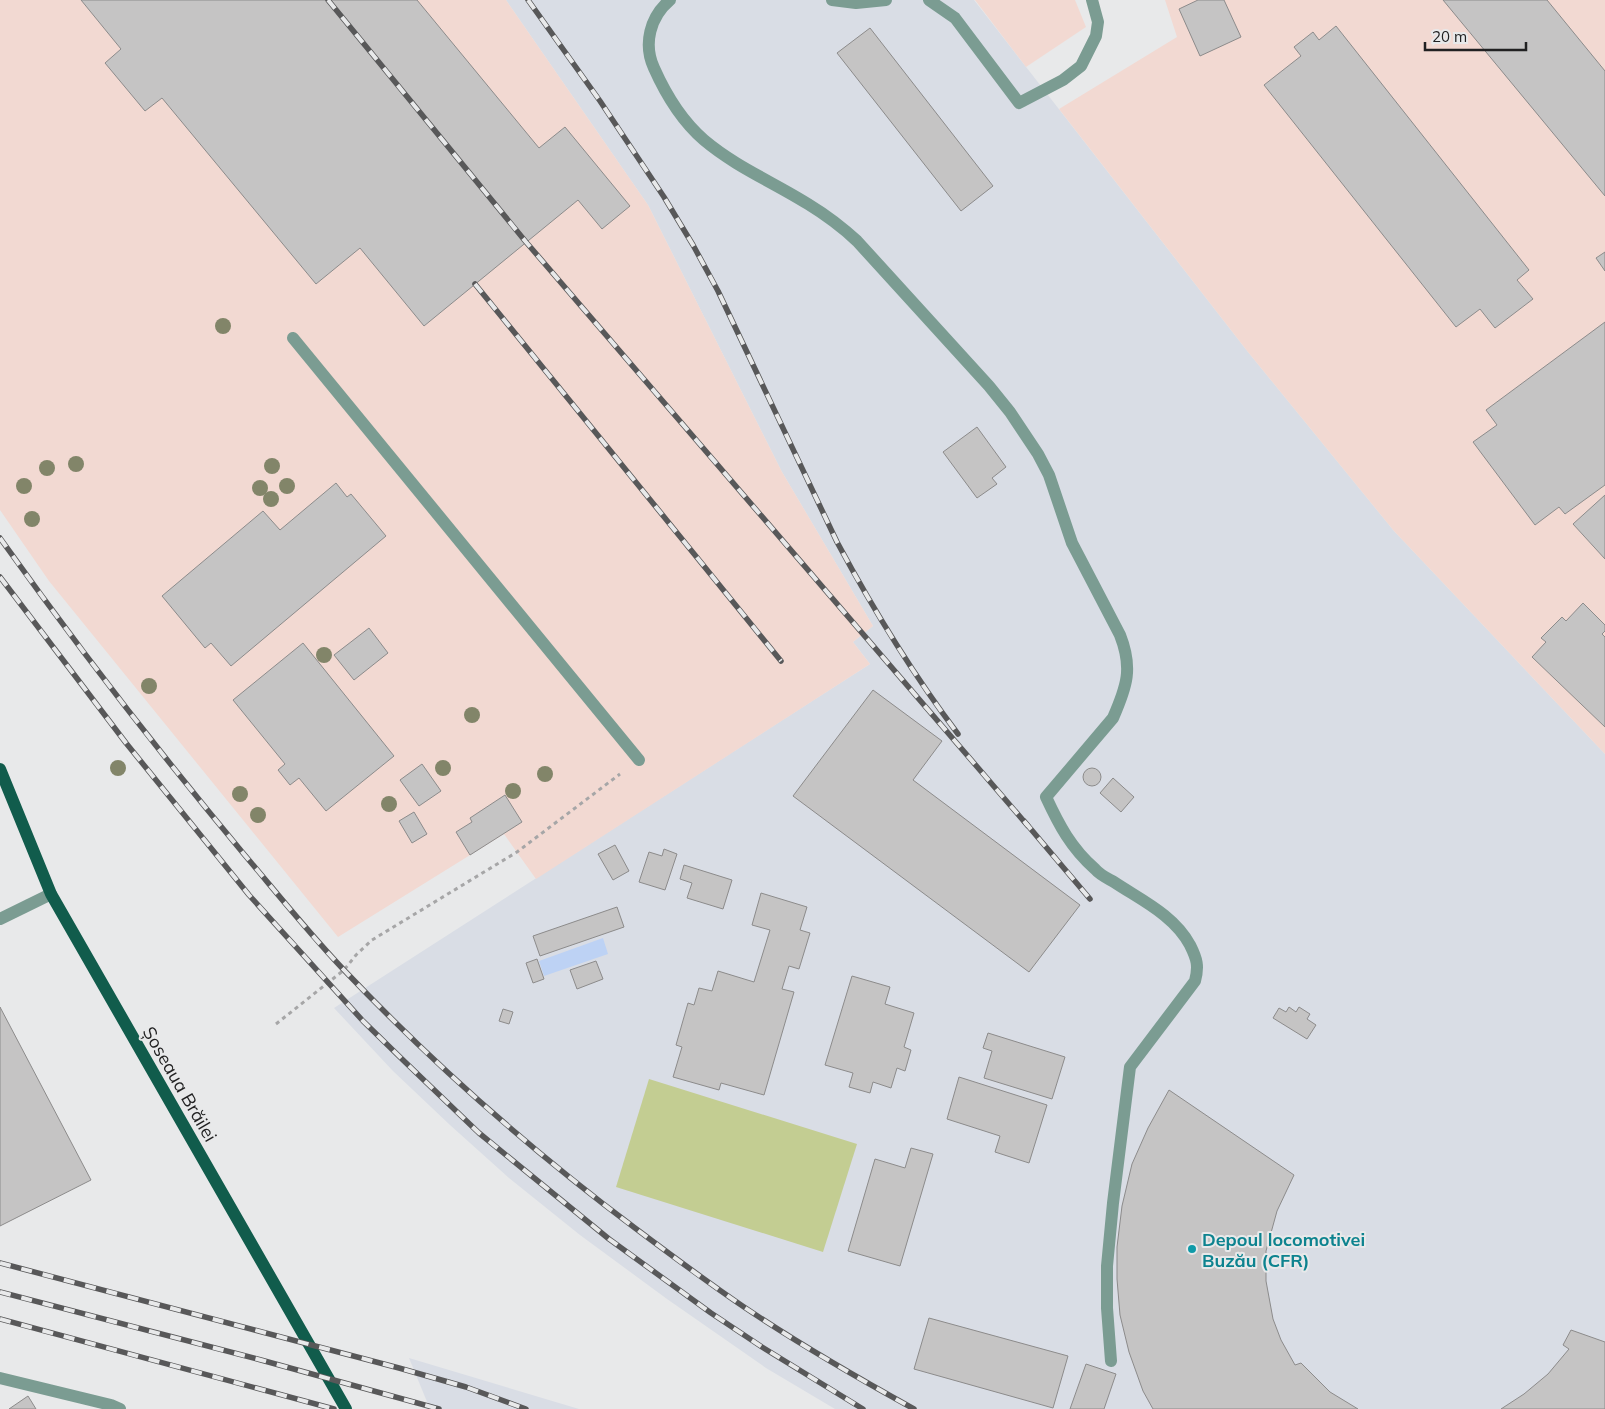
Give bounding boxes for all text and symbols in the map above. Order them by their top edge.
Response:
scale bar [1425,20,1526,52]
text: 20 m [1432,27,1467,46]
street label: Șoseaua Brăilei [138,1022,222,1146]
place label: Depoul locomotivei Buzău (CFR) [1202,1228,1365,1272]
marker: Depoul locomotivei Buzău (CFR) [1186,1243,1198,1255]

